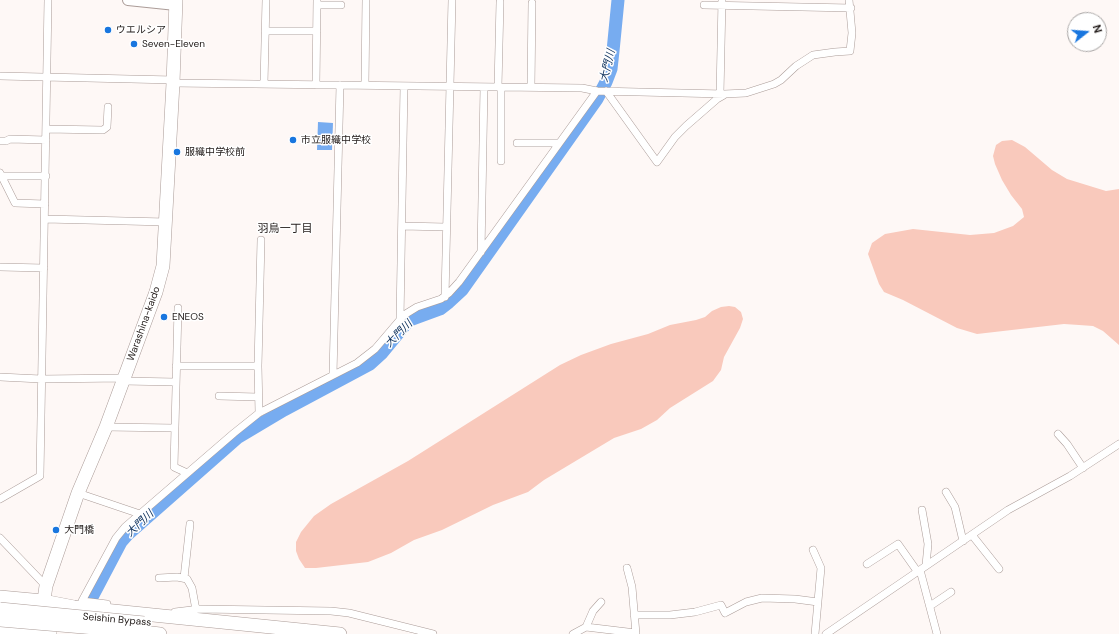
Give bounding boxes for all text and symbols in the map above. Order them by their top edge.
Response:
north arrow [1067,12,1107,52]
text: N [1090,23,1105,35]
place label: ウエルシア [116,24,166,36]
marker: ウエルシア [103,25,113,35]
place label: Seven-Eleven [142,38,205,50]
marker: Seven-Eleven [129,39,139,49]
water label: 大門川 [598,48,618,84]
place label: 市立服織中学校 [301,134,371,146]
marker: 市立服織中学校 [288,135,298,145]
place label: 服織中学校前 [185,146,245,158]
marker: 服織中学校前 [172,147,182,157]
district label: 羽鳥一丁目 [258,222,312,236]
street label: Warashina-kaido [125,285,163,363]
place label: ENEOS [172,311,204,323]
marker: ENEOS [159,312,169,322]
water label: 大門川 [383,318,415,350]
water label: 大門川 [123,508,157,540]
place label: 大門橋 [64,524,94,536]
marker: 大門橋 [51,525,61,535]
street label: Seishin Bypass [82,611,152,629]

